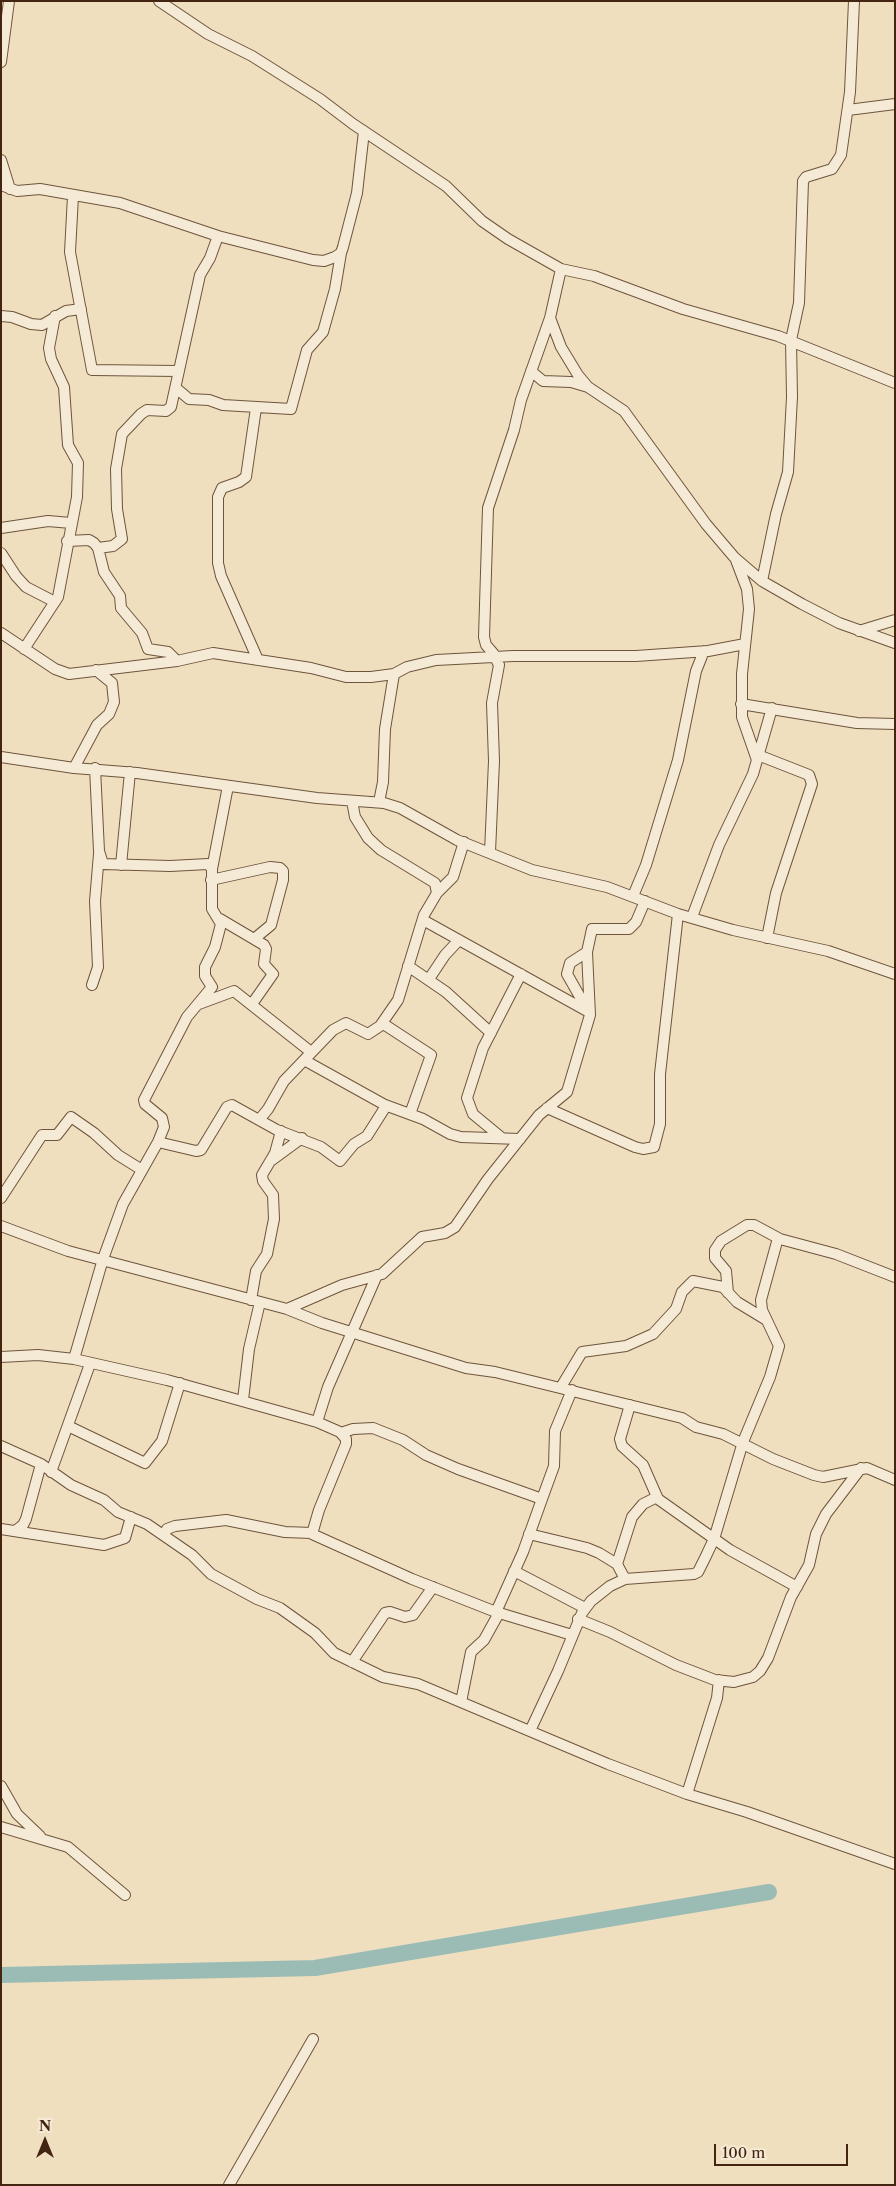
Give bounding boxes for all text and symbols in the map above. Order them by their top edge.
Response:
north arrow [20,2116,70,2166]
text: N [39,2117,51,2135]
scale bar [716,2134,850,2166]
text: 100 m [722,2143,765,2162]

